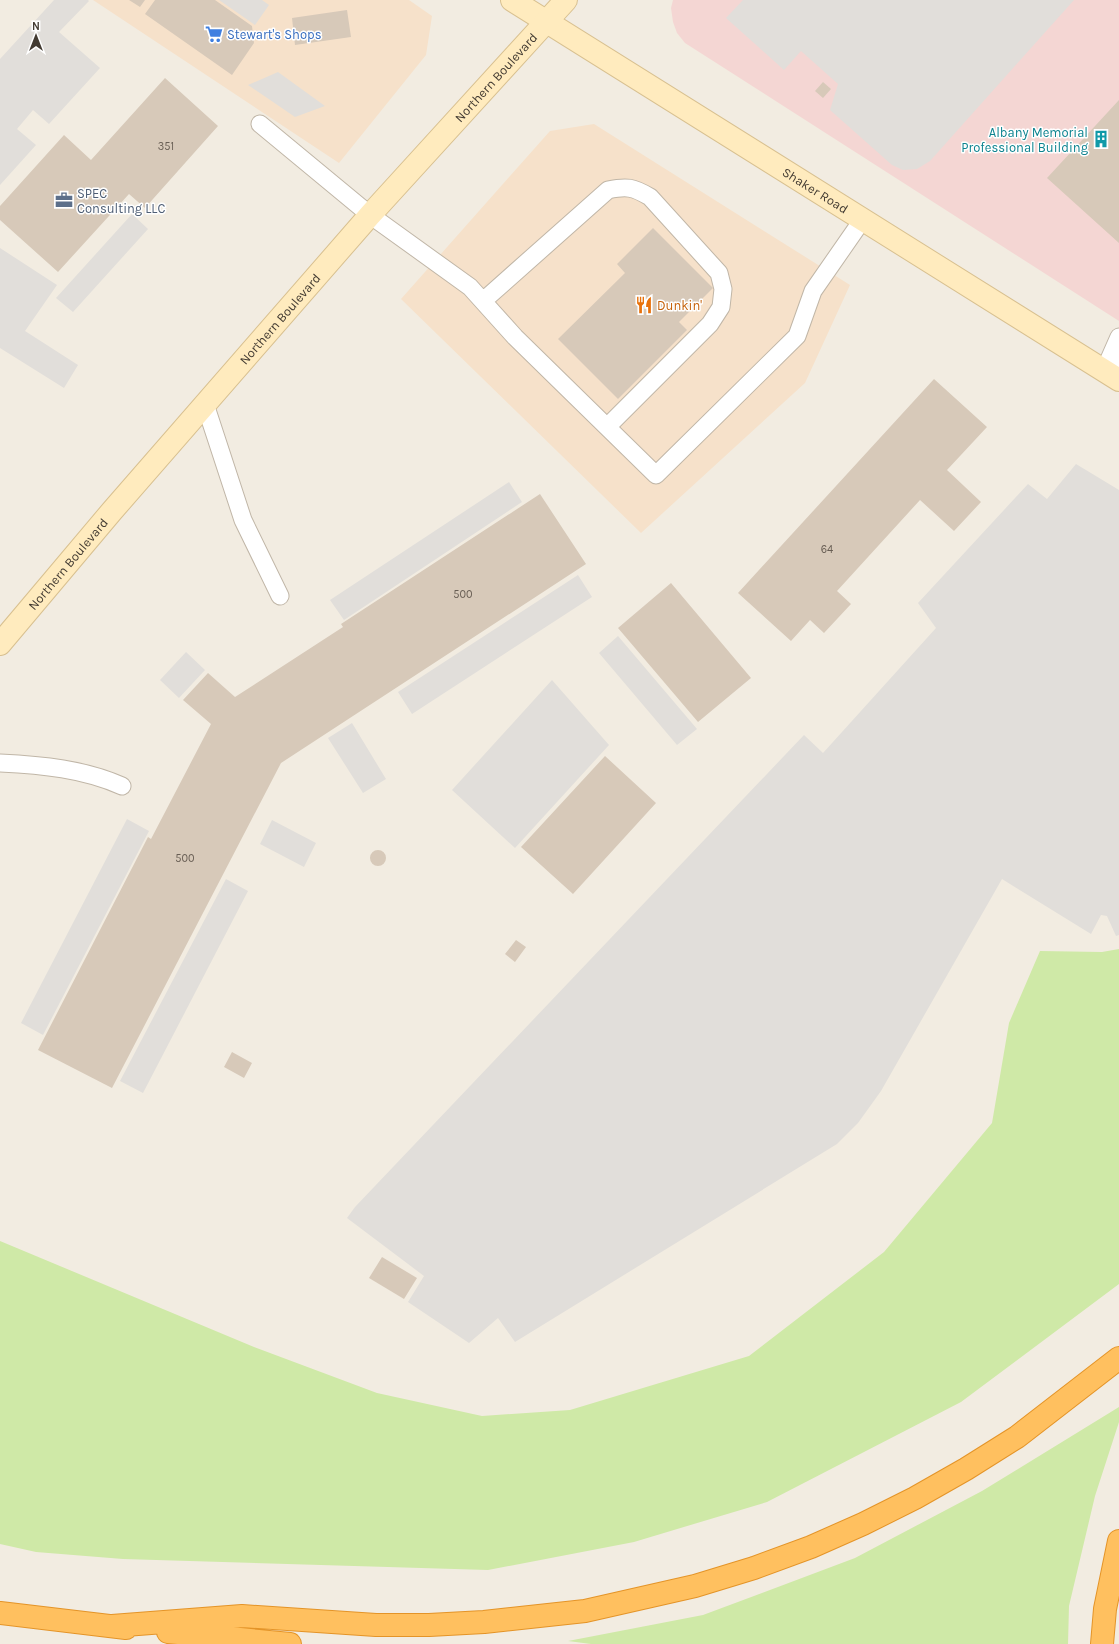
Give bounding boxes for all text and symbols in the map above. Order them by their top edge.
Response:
north arrow [16,16,56,56]
text: N [32,20,40,33]
supermarket icon: Stewart's Shops [204,24,224,44]
place label: Stewart's Shops [227,27,322,42]
street label: Northern Boulevard [452,30,540,125]
place label: Albany Memorial Professional Building [961,125,1089,155]
building icon: Albany Memorial Professional Building [1091,129,1111,149]
house number: 351 [158,140,174,153]
street label: Shaker Road [780,164,851,217]
place label: SPEC Consulting LLC [77,186,165,216]
office icon: SPEC Consulting LLC [54,190,74,210]
street label: Northern Boulevard [236,271,324,367]
restaurant icon: Dunkin' [634,295,654,315]
place label: Dunkin' [657,298,702,313]
street label: Northern Boulevard [25,515,111,613]
house number: 64 [821,543,833,556]
house number: 500 [453,588,473,601]
house number: 500 [175,852,195,865]

